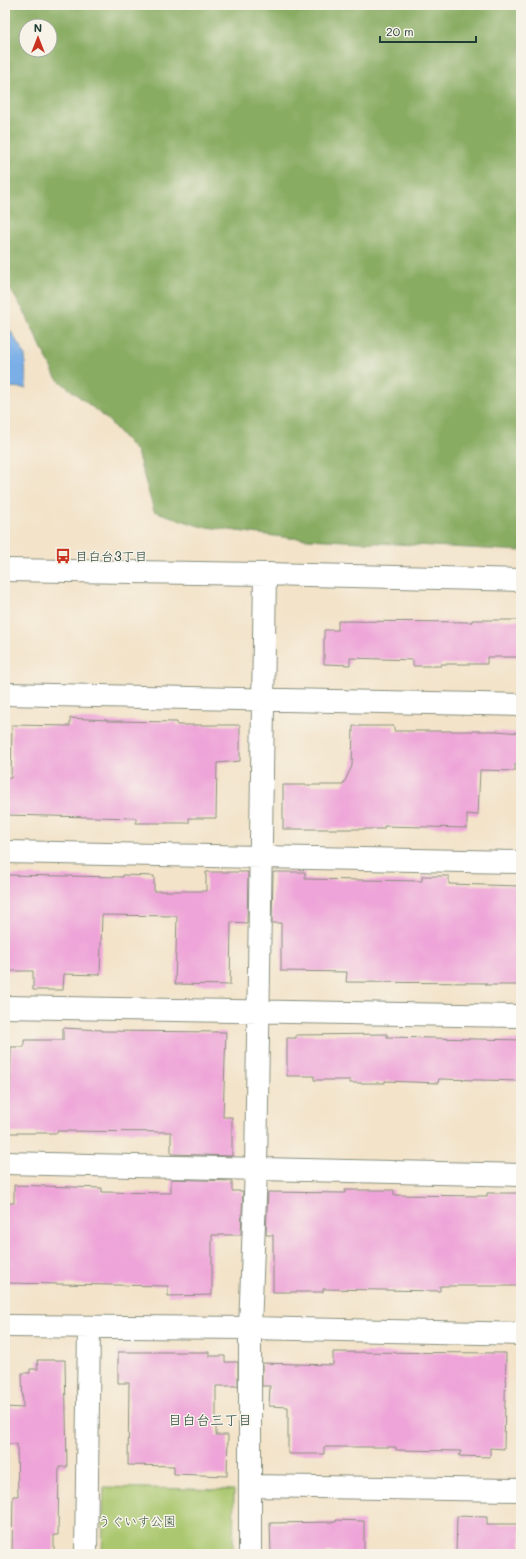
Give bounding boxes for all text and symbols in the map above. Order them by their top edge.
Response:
north arrow [18,18,58,58]
scale bar [380,18,476,44]
text: N [34,20,42,35]
text: 20 m [386,23,414,39]
bus stop icon: 目白台3丁目 [54,547,72,565]
place label: 目白台3丁目 [75,547,148,564]
district label: 目白台三丁目 [168,1410,252,1429]
park label: うぐいす公園 [98,1512,176,1529]

